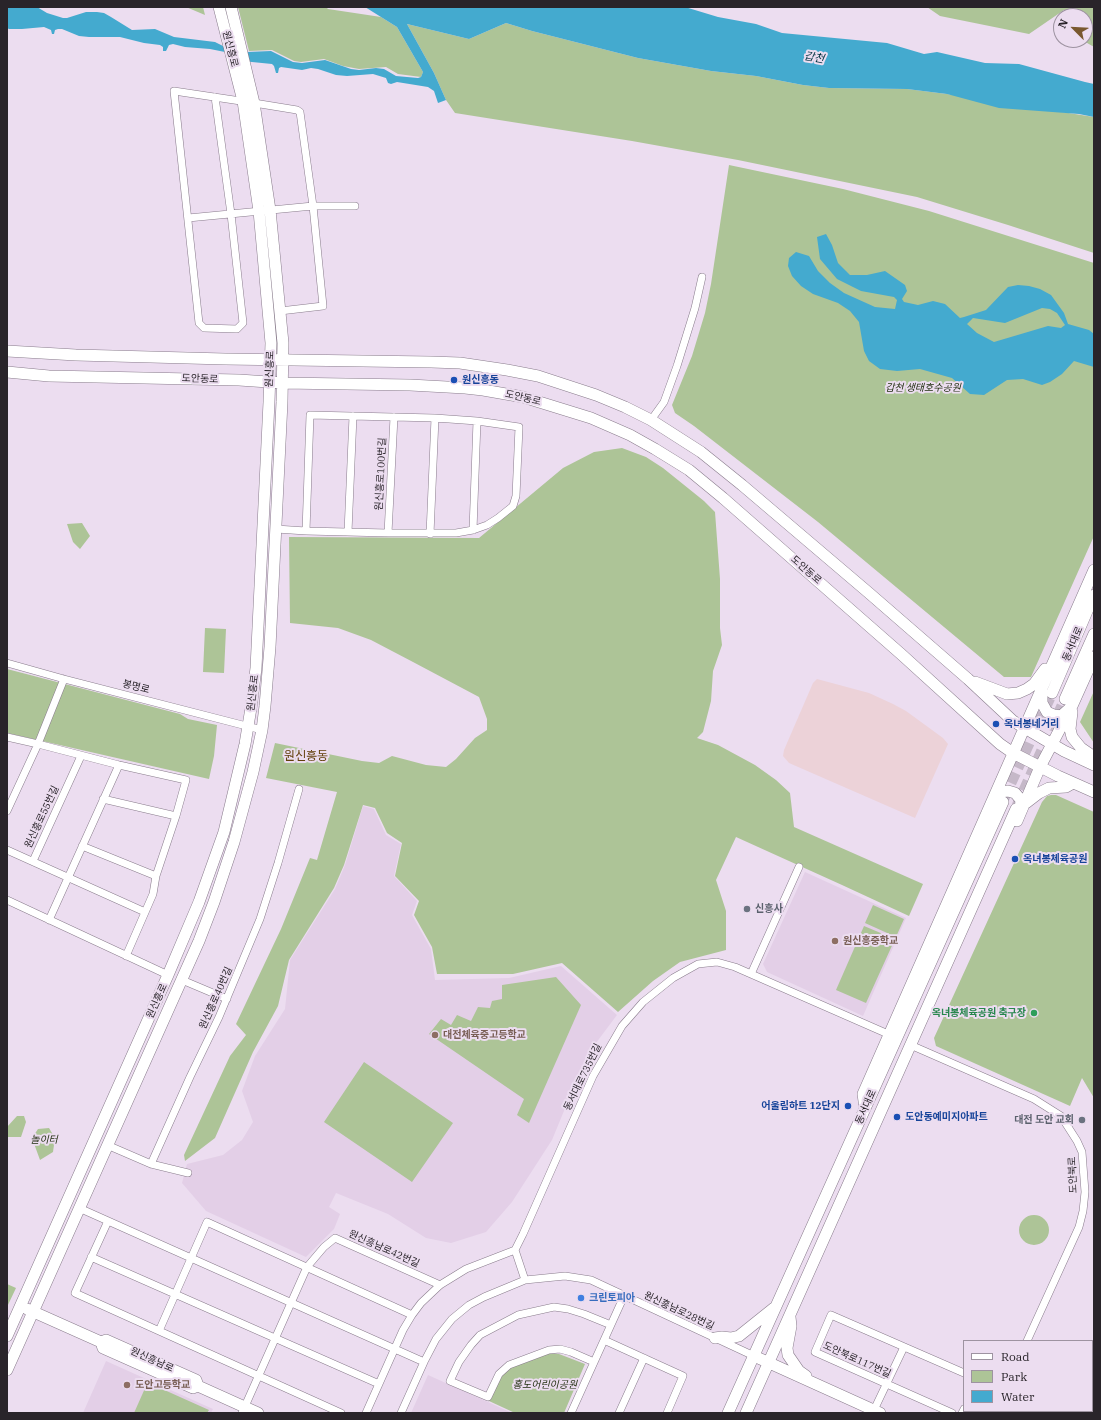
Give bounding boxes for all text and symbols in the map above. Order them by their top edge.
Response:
north arrow [1053,8,1093,48]
text: N [1055,17,1071,30]
street label: 원신흥로 [220,30,240,68]
water label: 갑천 [803,50,825,66]
street label: 원신흥로 [263,350,277,388]
street label: 도안동로 [181,372,219,386]
place label: 원신흥동 [462,374,499,386]
marker: 원신흥동 [449,375,459,385]
park label: 갑천 생태호수공원 [885,382,961,394]
street label: 도안동로 [504,388,542,408]
street label: 원신흥로100번길 [373,437,389,511]
street label: 도안동로 [788,553,824,587]
street label: 동서대로 [1060,625,1086,663]
street label: 원신흥로 [245,674,261,712]
street label: 봉명로 [121,678,151,696]
place label: 옥녀봉네거리 [1004,718,1059,730]
marker: 옥녀봉네거리 [991,719,1001,729]
district label: 원신흥동 [284,750,328,764]
street label: 원신흥로55번길 [22,784,62,850]
place label: 옥녀봉체육공원 [1023,853,1087,865]
marker: 옥녀봉체육공원 [1010,854,1020,864]
place label: 신흥사 [755,903,783,915]
marker: 신흥사 [742,904,752,914]
place label: 원신흥중학교 [843,935,898,947]
marker: 원신흥중학교 [830,936,840,946]
street label: 원신흥로40번길 [197,965,235,1031]
street label: 원신흥로 [144,982,170,1020]
place label: 옥녀봉체육공원 축구장 [932,1007,1026,1019]
marker: 옥녀봉체육공원 축구장 [1029,1008,1039,1018]
place label: 대전체육중고등학교 [443,1029,526,1041]
marker: 대전체육중고등학교 [430,1030,440,1040]
street label: 동서대로735번길 [562,1041,604,1113]
street label: 동서대로 [853,1088,879,1126]
place label: 어울림하트 12단지 [761,1100,840,1112]
marker: 어울림하트 12단지 [843,1101,853,1111]
place label: 도안동예미지아파트 [905,1111,988,1123]
marker: 도안동예미지아파트 [892,1112,902,1122]
place label: 대전 도안 교회 [1014,1114,1074,1126]
marker: 대전 도안 교회 [1077,1115,1087,1125]
park label: 놀이터 [30,1134,58,1146]
street label: 도안북로 [1066,1156,1080,1194]
street label: 원신흥남로42번길 [347,1228,421,1270]
street label: 원신흥남로28번길 [642,1289,716,1333]
place label: 크린토피아 [589,1292,635,1304]
marker: 크린토피아 [576,1293,586,1303]
street label: 도안북로117번길 [821,1340,893,1380]
legend [963,1340,1093,1412]
street label: 원신흥남로 [129,1345,175,1375]
text: Road [1001,1349,1030,1364]
text: Park [1001,1369,1027,1384]
place label: 도안고등학교 [135,1379,190,1391]
park label: 홍도어린이공원 [513,1379,577,1391]
marker: 도안고등학교 [122,1380,132,1390]
text: Water [1001,1389,1034,1404]

